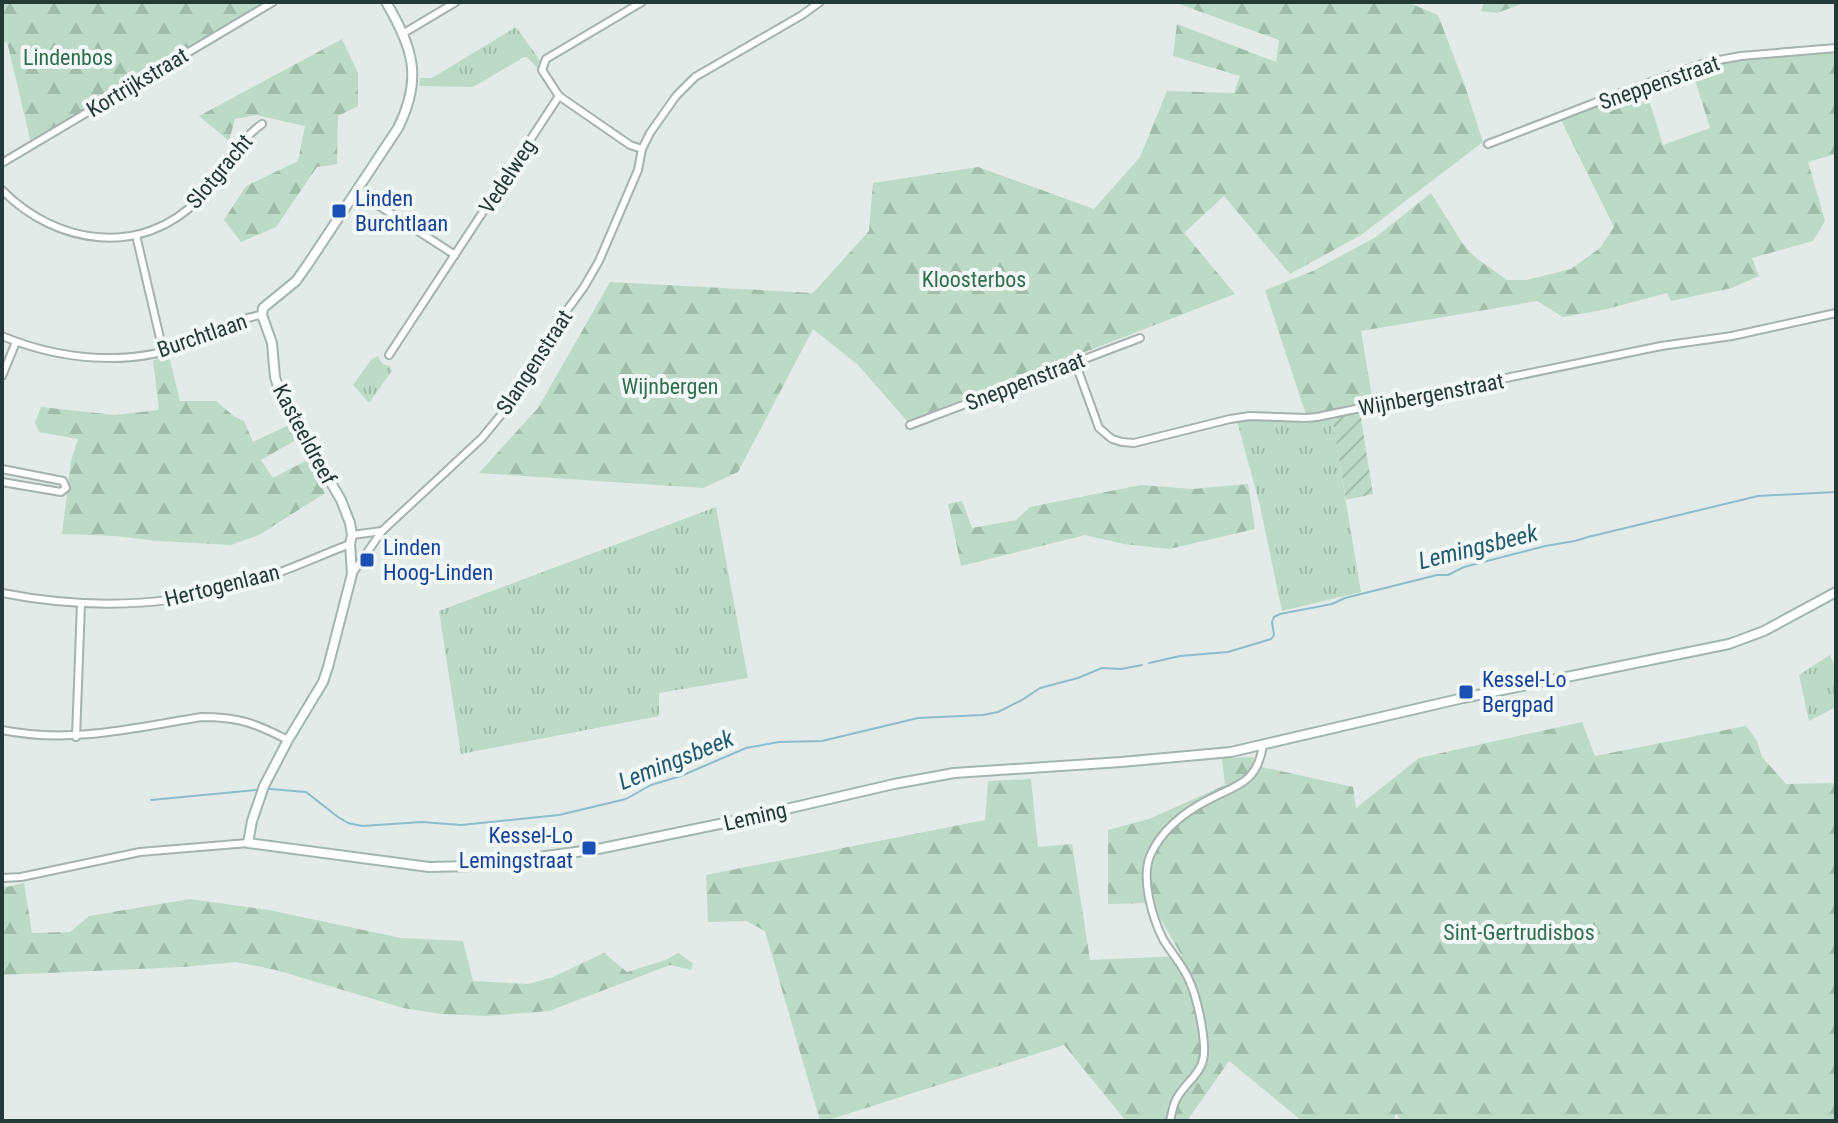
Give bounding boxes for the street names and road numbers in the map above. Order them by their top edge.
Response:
street label: Kortrijkstraat [82,42,192,122]
street label: Sneppenstraat [1596,50,1723,115]
street label: Slotgracht [181,129,258,213]
street label: Vedelweg [474,134,541,218]
street label: Slangenstraat [491,305,578,419]
street label: Burchtlaan [154,308,250,362]
street label: Sneppenstraat [962,347,1088,416]
street label: Wijnbergenstraat [1356,368,1506,421]
street label: Kasteeldreef [268,380,341,489]
street label: Hertogenlaan [162,559,282,612]
street label: Leming [721,797,789,836]

